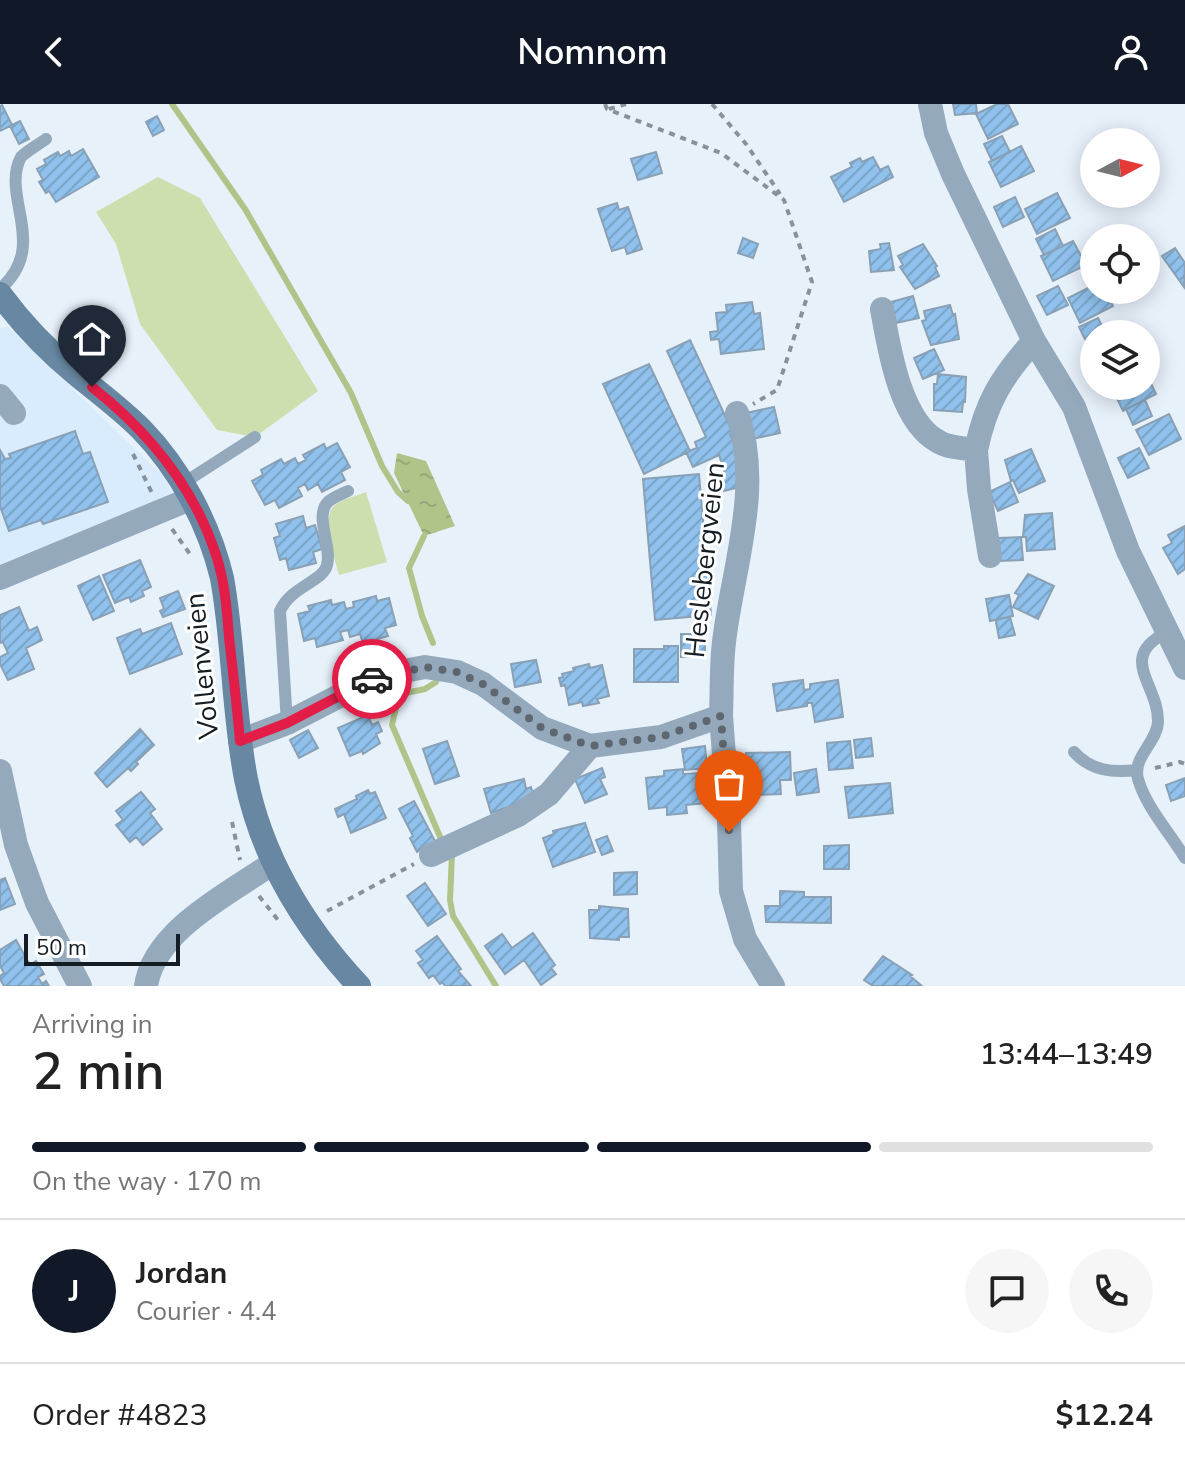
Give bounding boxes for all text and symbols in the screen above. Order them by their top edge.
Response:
text: Nomnom [517,28,668,77]
icon: back [32,30,76,74]
icon: person [1109,30,1153,74]
north arrow [1080,128,1160,208]
map controls [1080,128,1160,400]
button: locate [1080,224,1160,304]
pin [58,305,126,387]
icon: home [70,317,114,361]
button: layers [1080,320,1160,400]
street label: Heslebergveien [676,460,734,660]
street label: Vollenveien [175,591,229,742]
courier [332,639,412,719]
icon: car [350,657,394,701]
pin [695,750,763,832]
icon: bag [707,762,751,806]
scale bar [24,930,180,966]
text: 50 m [36,933,87,963]
text: Arriving in [32,1007,153,1042]
text: 13:44–13:49 [980,1034,1153,1075]
text: 2 min [32,1036,165,1107]
text: On the way · 170 m [32,1164,261,1199]
button: chat [965,1249,1049,1333]
button: phone [1069,1249,1153,1333]
text: Jordan [136,1253,227,1294]
text: J [69,1271,79,1312]
text: Courier · 4.4 [136,1294,277,1329]
text: Order #4823 [32,1395,207,1436]
text: $12.24 [1056,1395,1153,1436]

